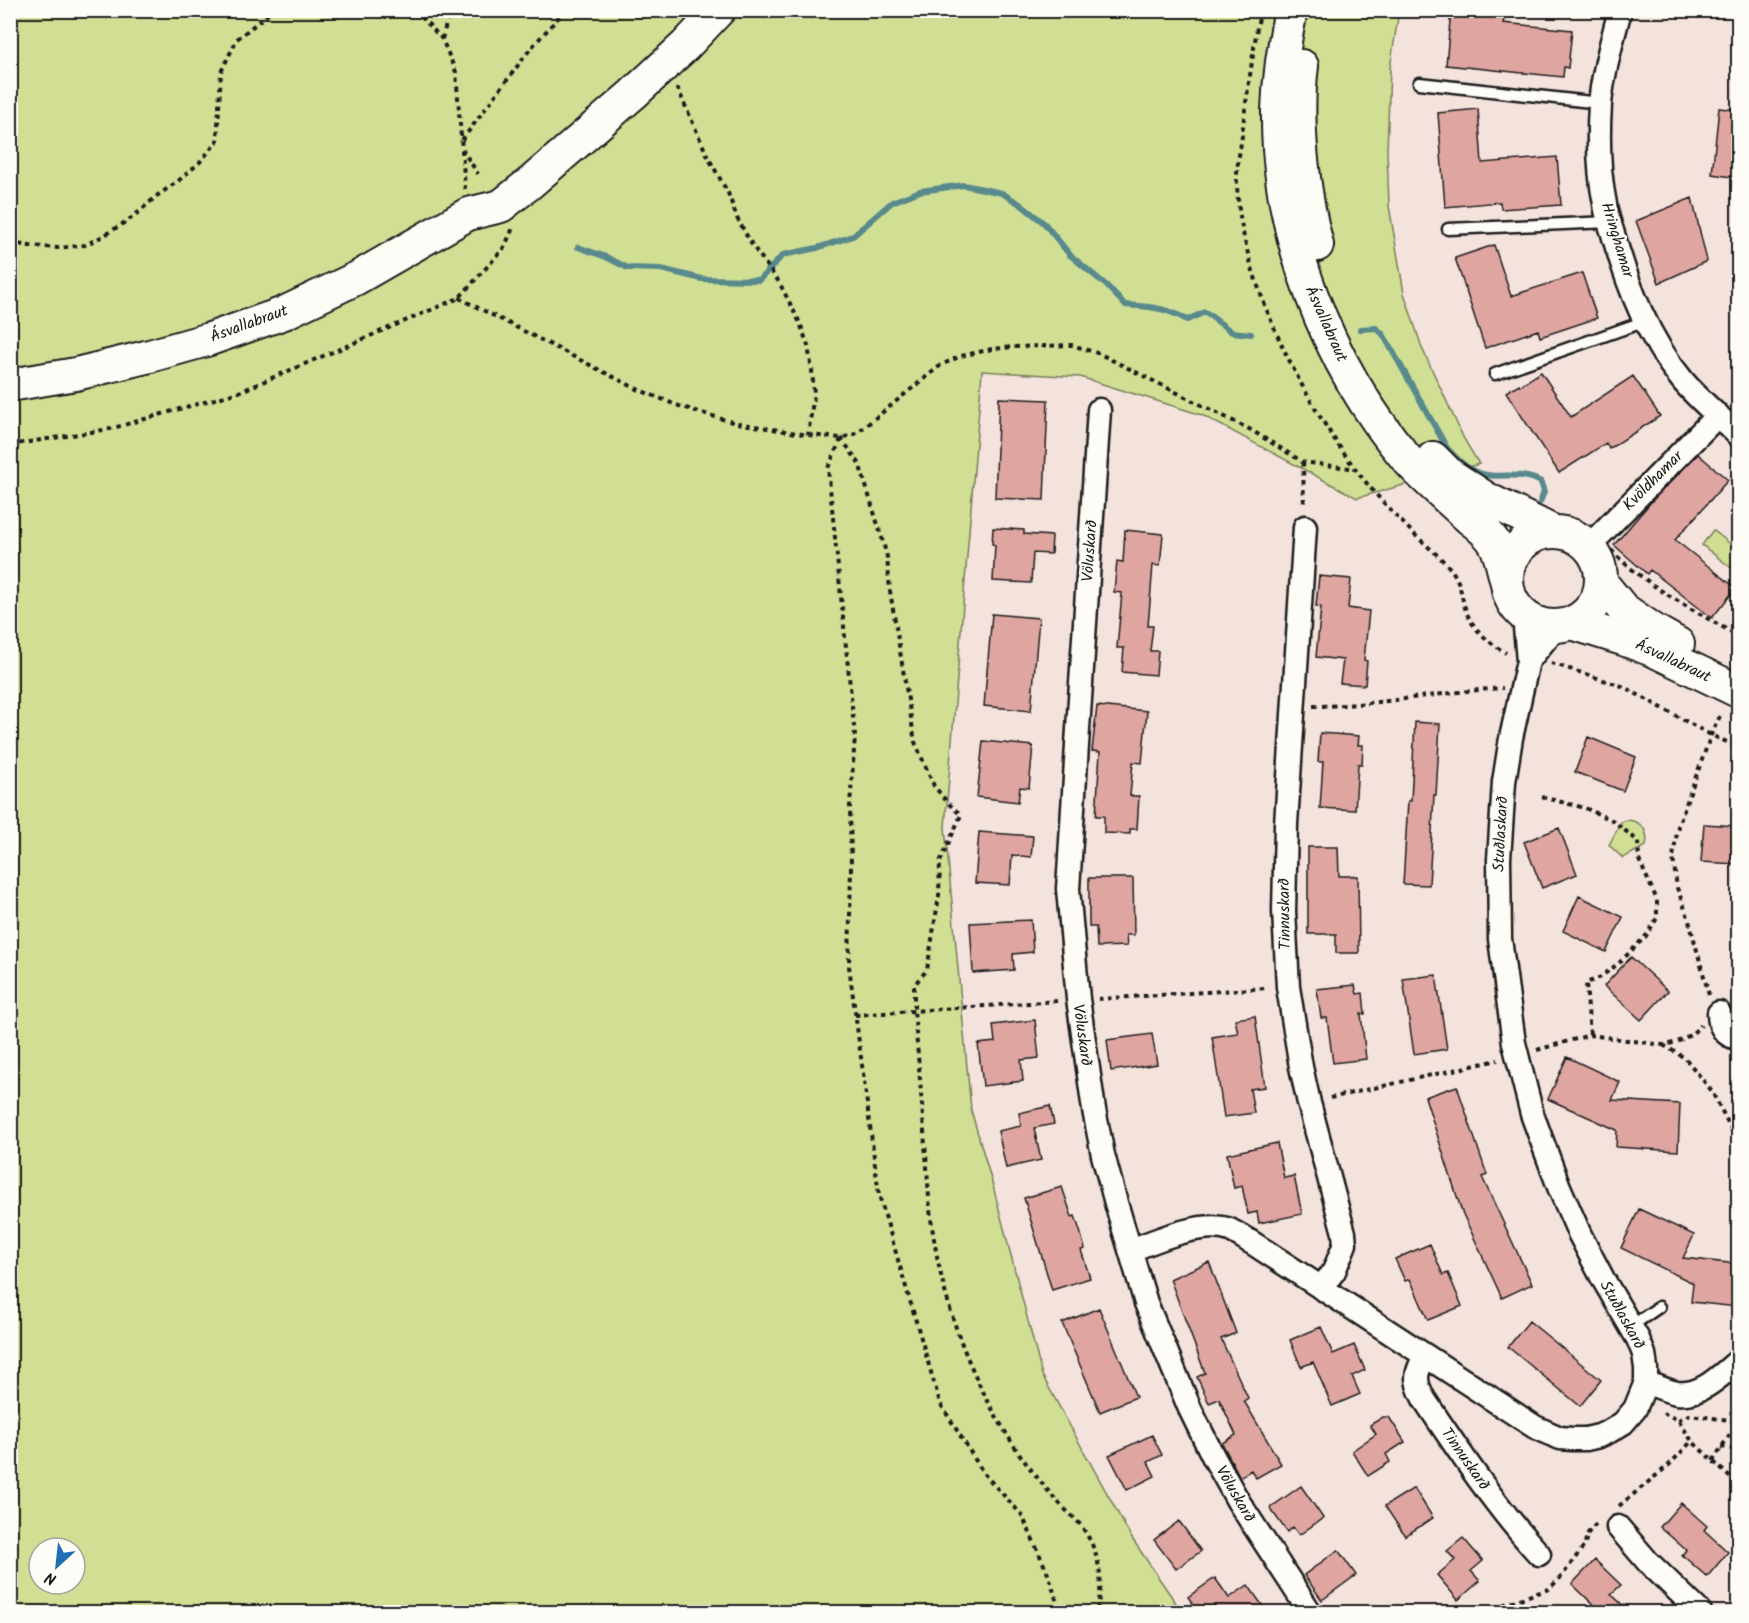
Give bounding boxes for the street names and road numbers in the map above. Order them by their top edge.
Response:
street label: Hringhamar [1594,199,1641,282]
street label: Ásvallabraut [1298,282,1354,367]
street label: Ásvallabraut [207,298,292,350]
street label: Kvöldhamar [1617,444,1690,517]
street label: Völuskarð [1075,519,1105,583]
street label: Ásvallabraut [1631,633,1716,690]
street label: Stuðlaskarð [1487,795,1515,872]
street label: Tinnuskarð [1272,877,1298,950]
street label: Völuskarð [1065,1003,1099,1068]
street label: Stuðlaskarð [1593,1276,1652,1355]
street label: Tinnuskarð [1434,1423,1496,1496]
street label: Völuskarð [1209,1461,1262,1528]

